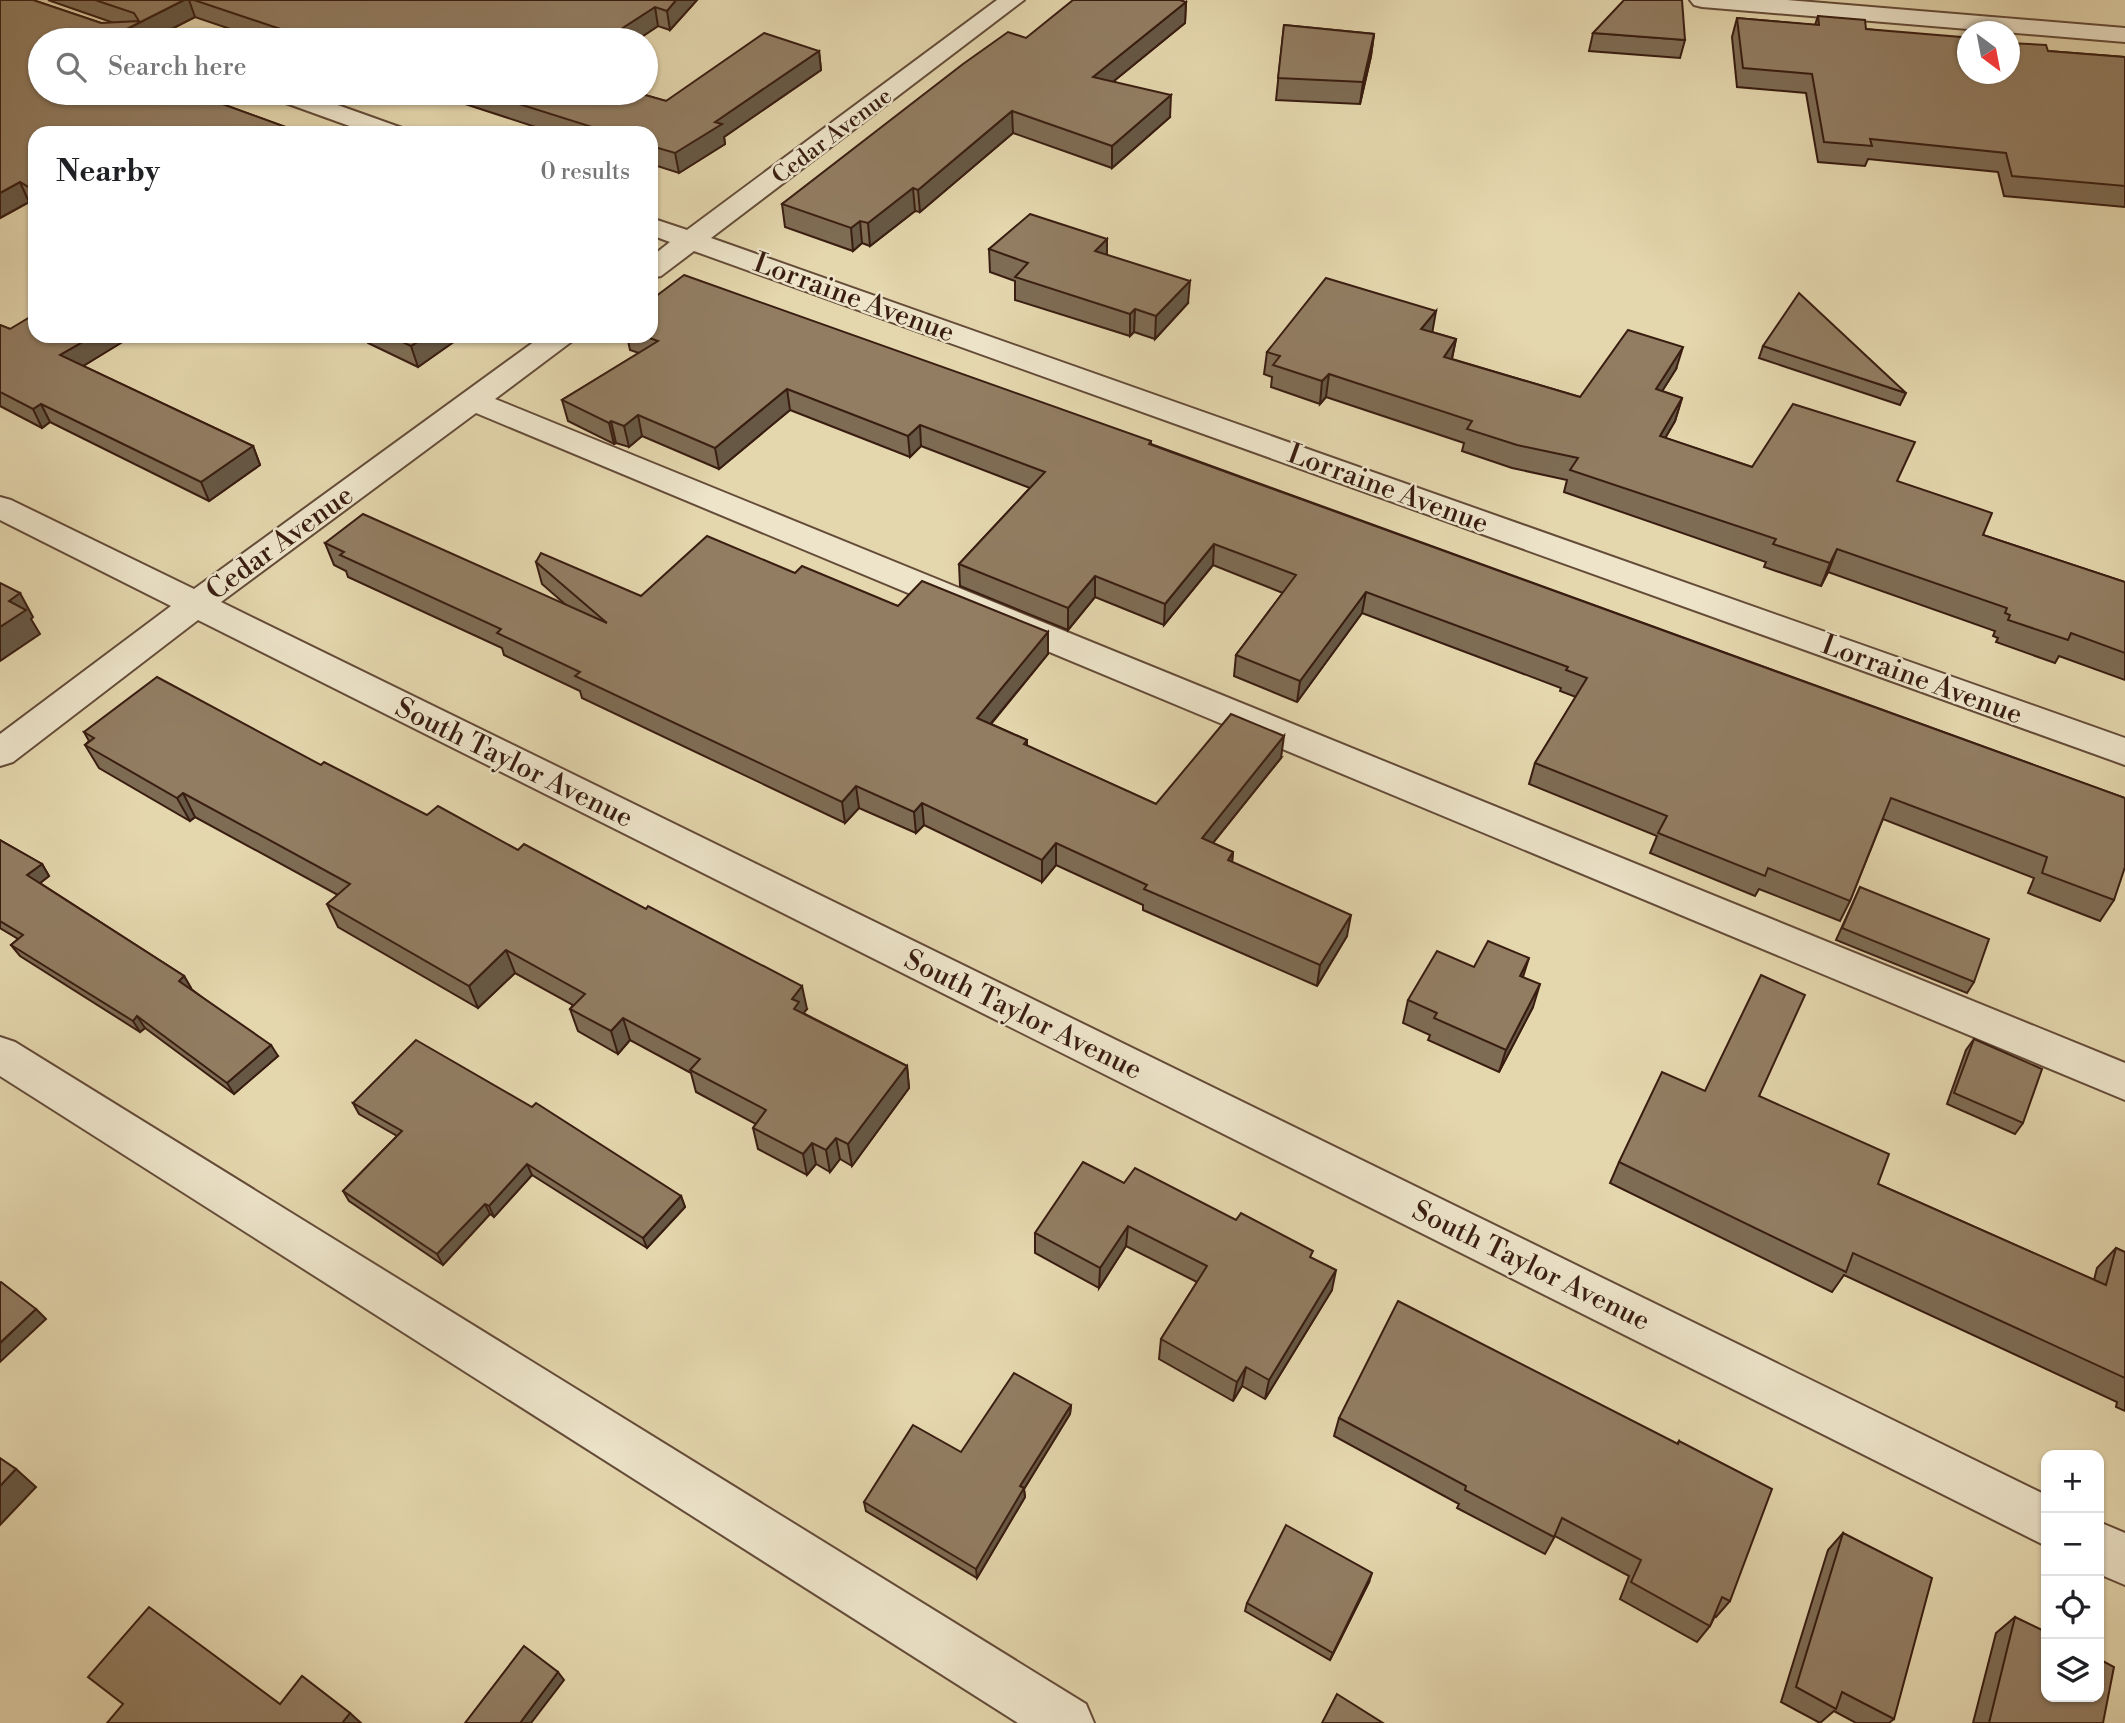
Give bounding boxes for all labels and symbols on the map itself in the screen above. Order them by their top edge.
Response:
north arrow [1957,21,2020,84]
street label: Cedar Avenue [767,82,897,190]
street label: Lorraine Avenue [749,245,959,351]
street label: Lorraine Avenue [1283,436,1493,542]
street label: Cedar Avenue [199,478,361,608]
street label: Lorraine Avenue [1817,627,2027,733]
street label: South Taylor Avenue [389,690,639,836]
street label: South Taylor Avenue [898,942,1148,1088]
street label: South Taylor Avenue [1406,1193,1656,1339]

